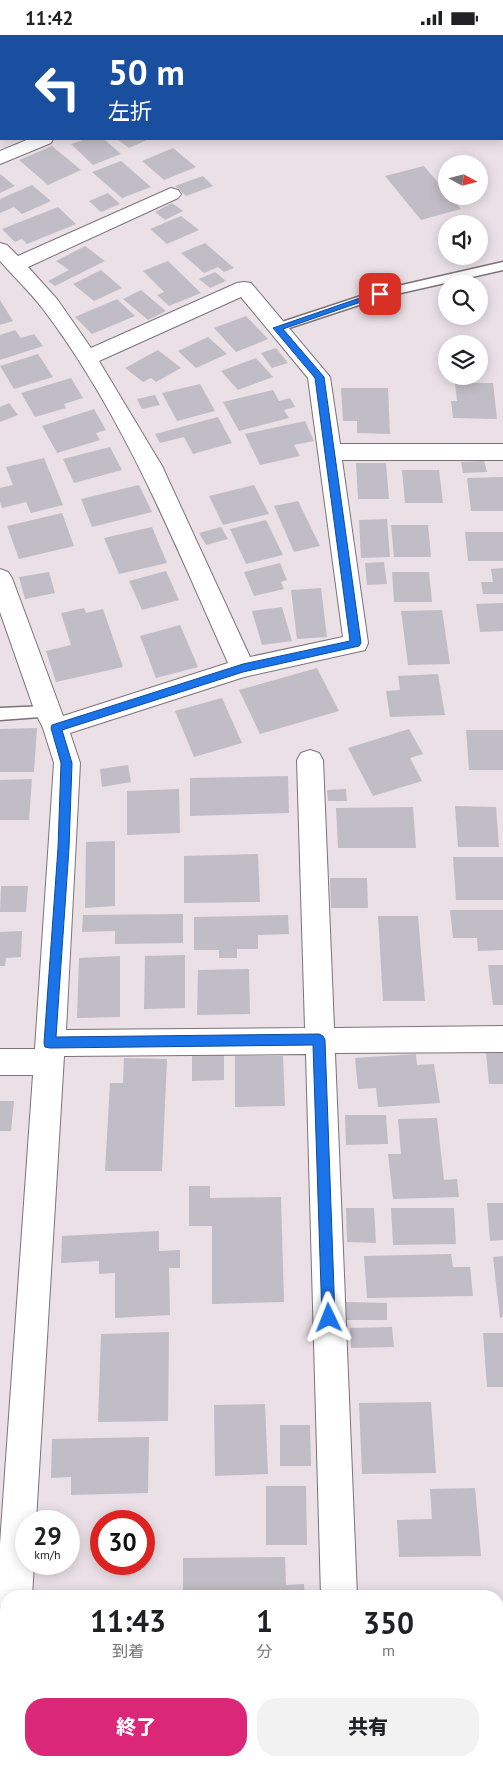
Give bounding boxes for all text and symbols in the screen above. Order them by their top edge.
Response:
text: 11:42 [25,6,73,30]
text: 50 m [108,49,185,95]
icon: left [25,55,90,120]
text: 左折 [108,97,152,125]
north arrow [438,155,488,205]
map controls [438,155,488,385]
button: sound [438,215,488,265]
pin [359,273,401,315]
button: search [438,275,488,325]
icon: arrive [366,280,394,308]
button: layers [438,335,488,385]
position arrow [302,1291,354,1343]
speed limit sign: 30 [90,1510,155,1575]
text: 29 [33,1520,62,1552]
text: km/h [34,1547,61,1562]
text: 11:43 [90,1601,166,1640]
text: 1 [256,1601,273,1640]
text: 350 [363,1603,414,1642]
text: m [382,1640,395,1660]
text: 到着 [112,1641,144,1661]
text: 分 [257,1641,273,1661]
button: 終了 [25,1698,247,1756]
button: 共有 [257,1698,479,1756]

